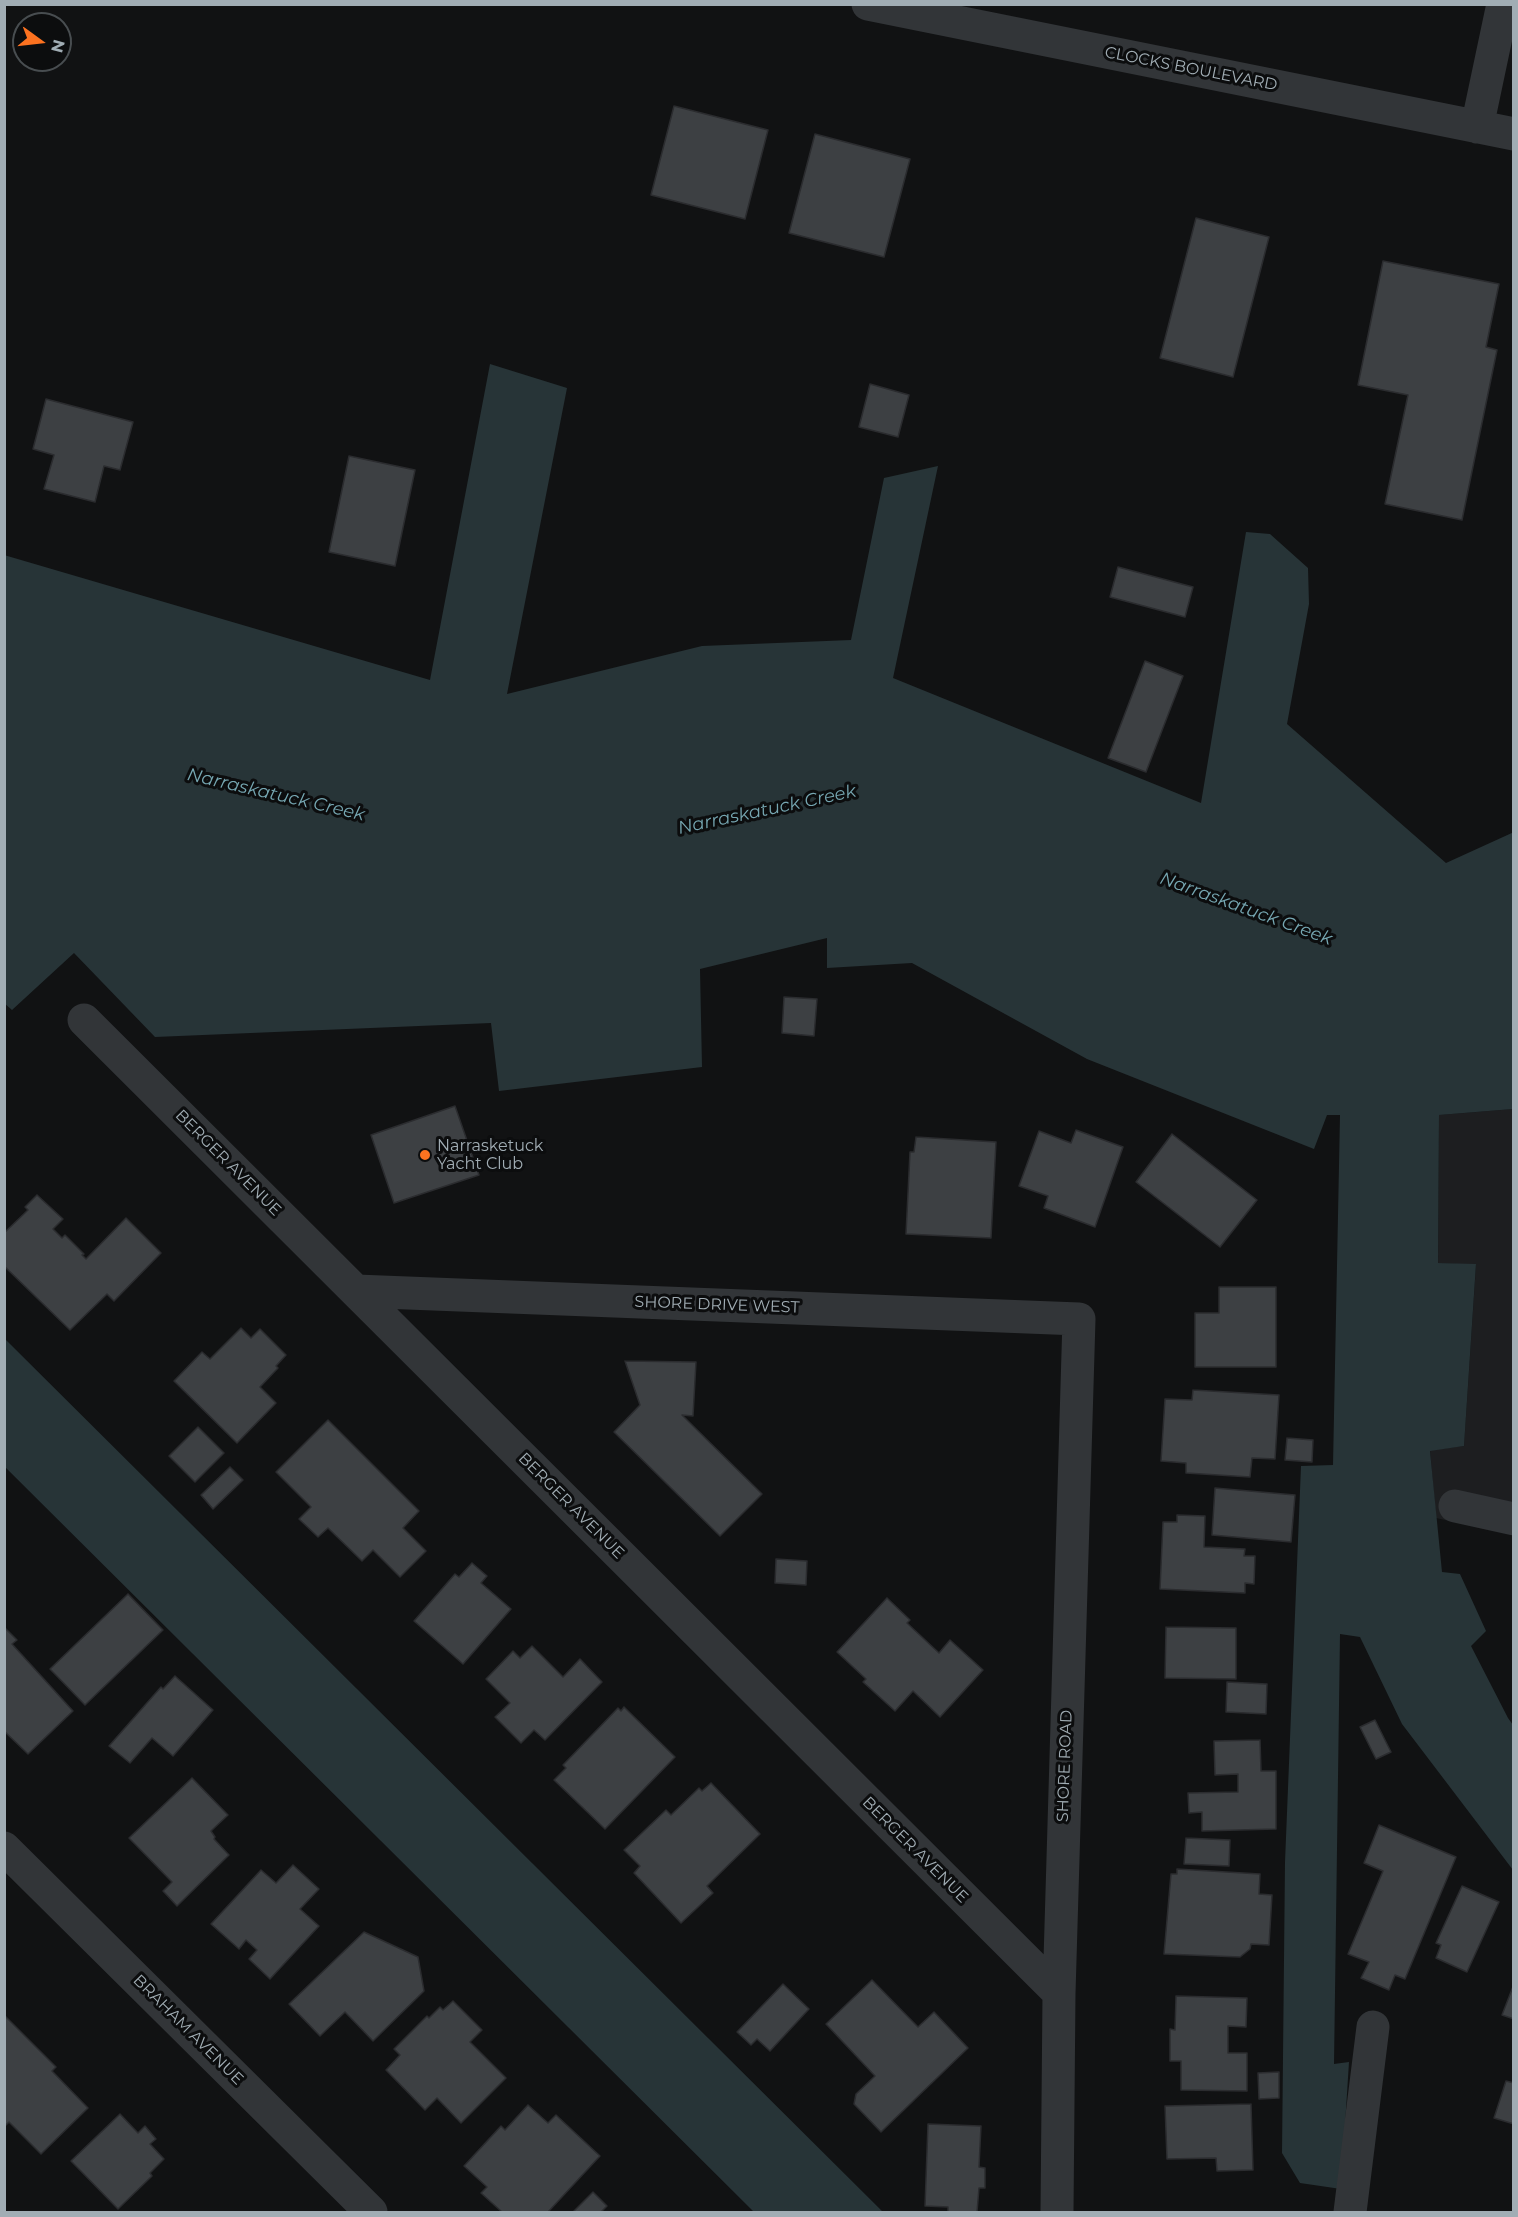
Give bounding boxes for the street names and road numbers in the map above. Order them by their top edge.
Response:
street label: CLOCKS BOULEVARD [1103,43,1279,95]
street label: BERGER AVENUE [171,1106,285,1220]
street label: SHORE DRIVE WEST [634,1293,800,1317]
street label: BERGER AVENUE [514,1449,628,1563]
street label: SHORE ROAD [1053,1710,1077,1822]
street label: BERGER AVENUE [858,1793,972,1907]
street label: BRAHAM AVENUE [129,1971,247,2089]

